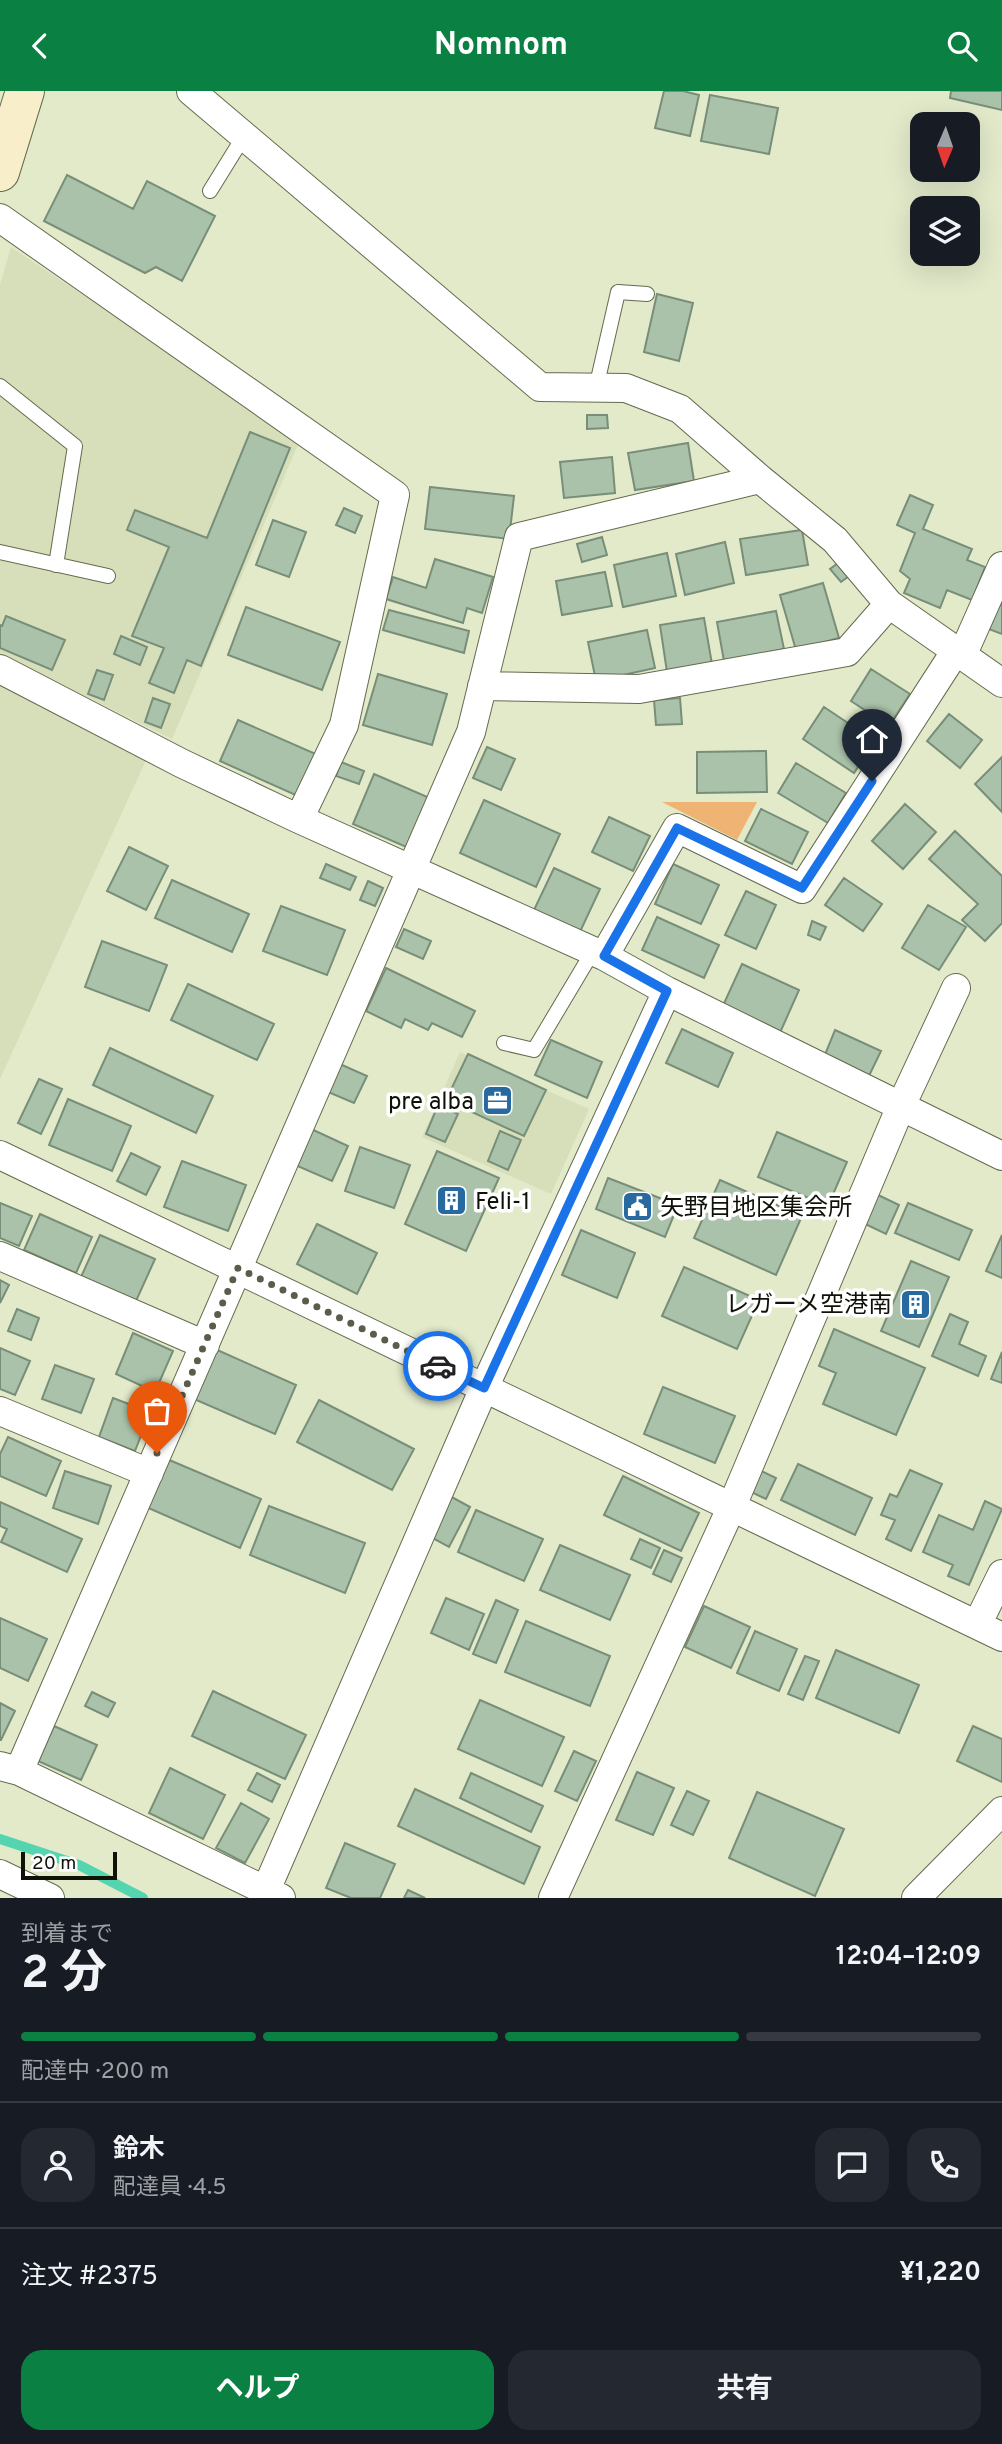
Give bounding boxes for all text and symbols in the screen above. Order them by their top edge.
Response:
text: Nomnom [434,26,568,66]
icon: back [21,27,59,65]
icon: search [943,27,981,65]
north arrow [910,112,980,182]
map controls [910,112,980,266]
button: layers [910,196,980,266]
pin [842,709,902,781]
icon: home [853,720,891,758]
office icon: pre alba [480,1084,514,1118]
place label: pre alba [388,1088,474,1118]
building icon: Feli-1 [435,1184,469,1218]
place label: Feli-1 [475,1188,530,1218]
public building icon: 矢野目地区集会所 [620,1190,654,1224]
place label: 矢野目地区集会所 [660,1194,852,1224]
building icon: レガーメ空港南 [898,1287,932,1321]
place label: レガーメ空港南 [725,1291,892,1321]
courier [403,1331,473,1401]
icon: car [419,1347,457,1385]
pin [127,1381,187,1453]
icon: bag [138,1392,176,1430]
scale bar [21,1849,117,1881]
text: 20 m [32,1852,76,1876]
text: 到着まで [21,1921,113,1950]
text: 12:04–12:09 [836,1941,981,1974]
text: 2 分 [21,1946,107,2005]
text: 配達中 · 200 m [21,2058,169,2087]
button: person [21,2128,95,2202]
button: chat [815,2128,889,2202]
button: phone [907,2128,981,2202]
text: 鈴木 [113,2134,165,2167]
text: 配達員 · 4.5 [113,2174,227,2203]
text: ¥1,220 [899,2257,981,2290]
text: 注文 #2375 [21,2261,158,2294]
button: ヘルプ [21,2350,494,2430]
button: 共有 [508,2350,981,2430]

